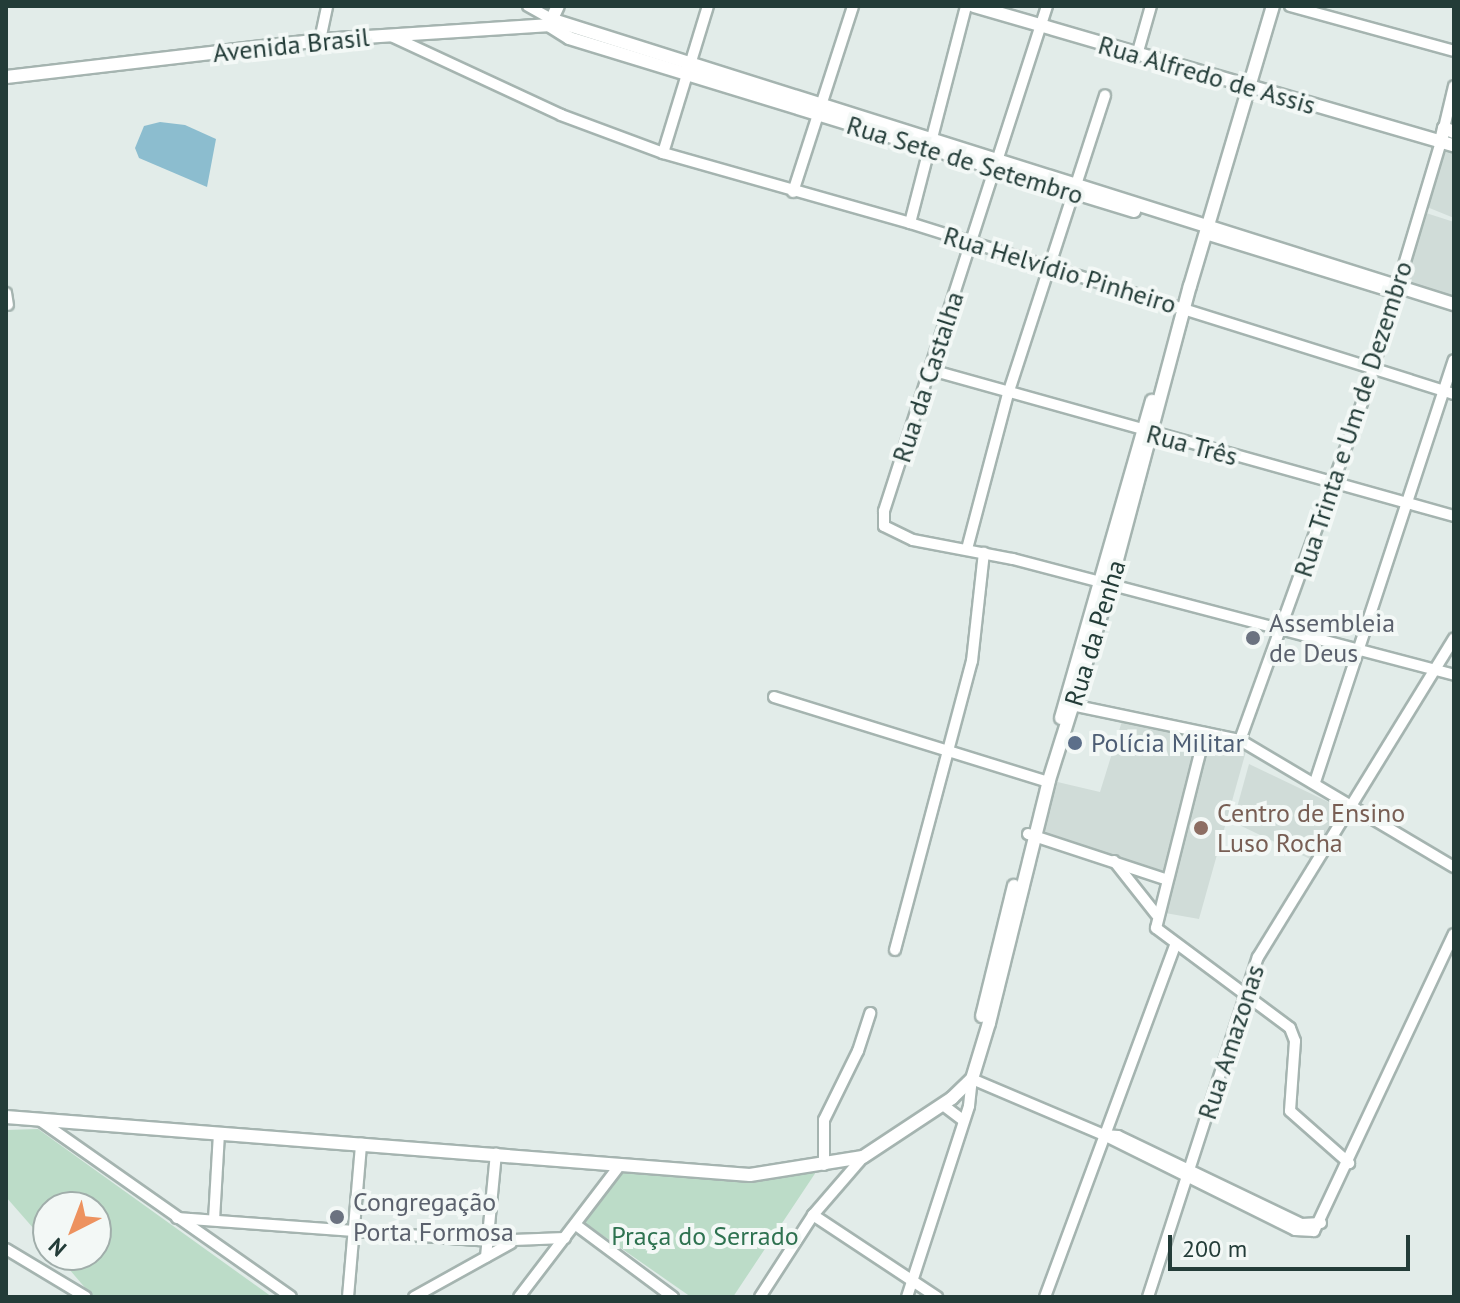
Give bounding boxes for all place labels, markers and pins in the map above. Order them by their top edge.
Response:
place label: Assembleia de Deus [1269,607,1395,668]
marker: Assembleia de Deus [1244,629,1262,647]
place label: Polícia Militar [1091,727,1244,759]
marker: Polícia Militar [1066,734,1084,752]
place label: Centro de Ensino Luso Rocha [1217,797,1405,858]
marker: Centro de Ensino Luso Rocha [1192,819,1210,837]
place label: Congregação Porta Formosa [353,1186,514,1248]
marker: Congregação Porta Formosa [328,1208,346,1226]

